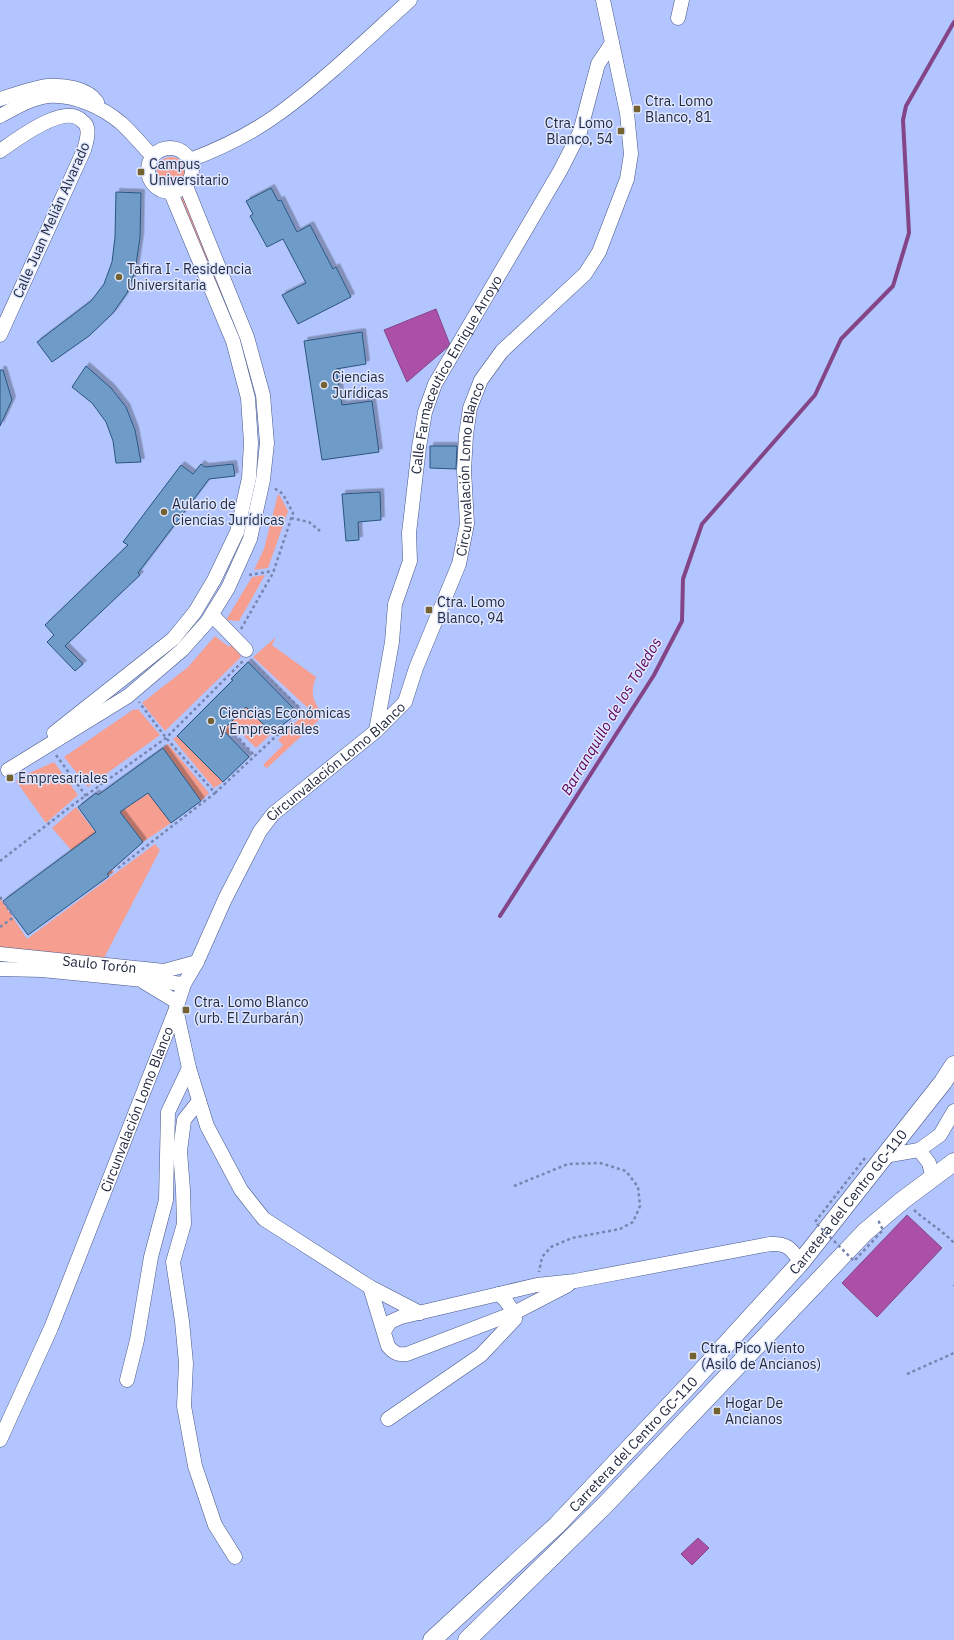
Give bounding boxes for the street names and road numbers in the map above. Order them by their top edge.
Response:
street label: Calle Juan Melián Alvarado [8,139,94,301]
street label: Calle Farmaceutico Enrique Arroyo [407,272,506,475]
street label: Circunvalación Lomo Blanco [452,379,488,558]
street label: Circunvalación Lomo Blanco [262,698,409,825]
street label: Saulo Torón [62,952,137,977]
street label: Circunvalación Lomo Blanco [96,1024,177,1195]
street label: Carretera del Centro GC-110 [785,1126,911,1278]
street label: Carretera del Centro GC-110 [565,1373,702,1516]

